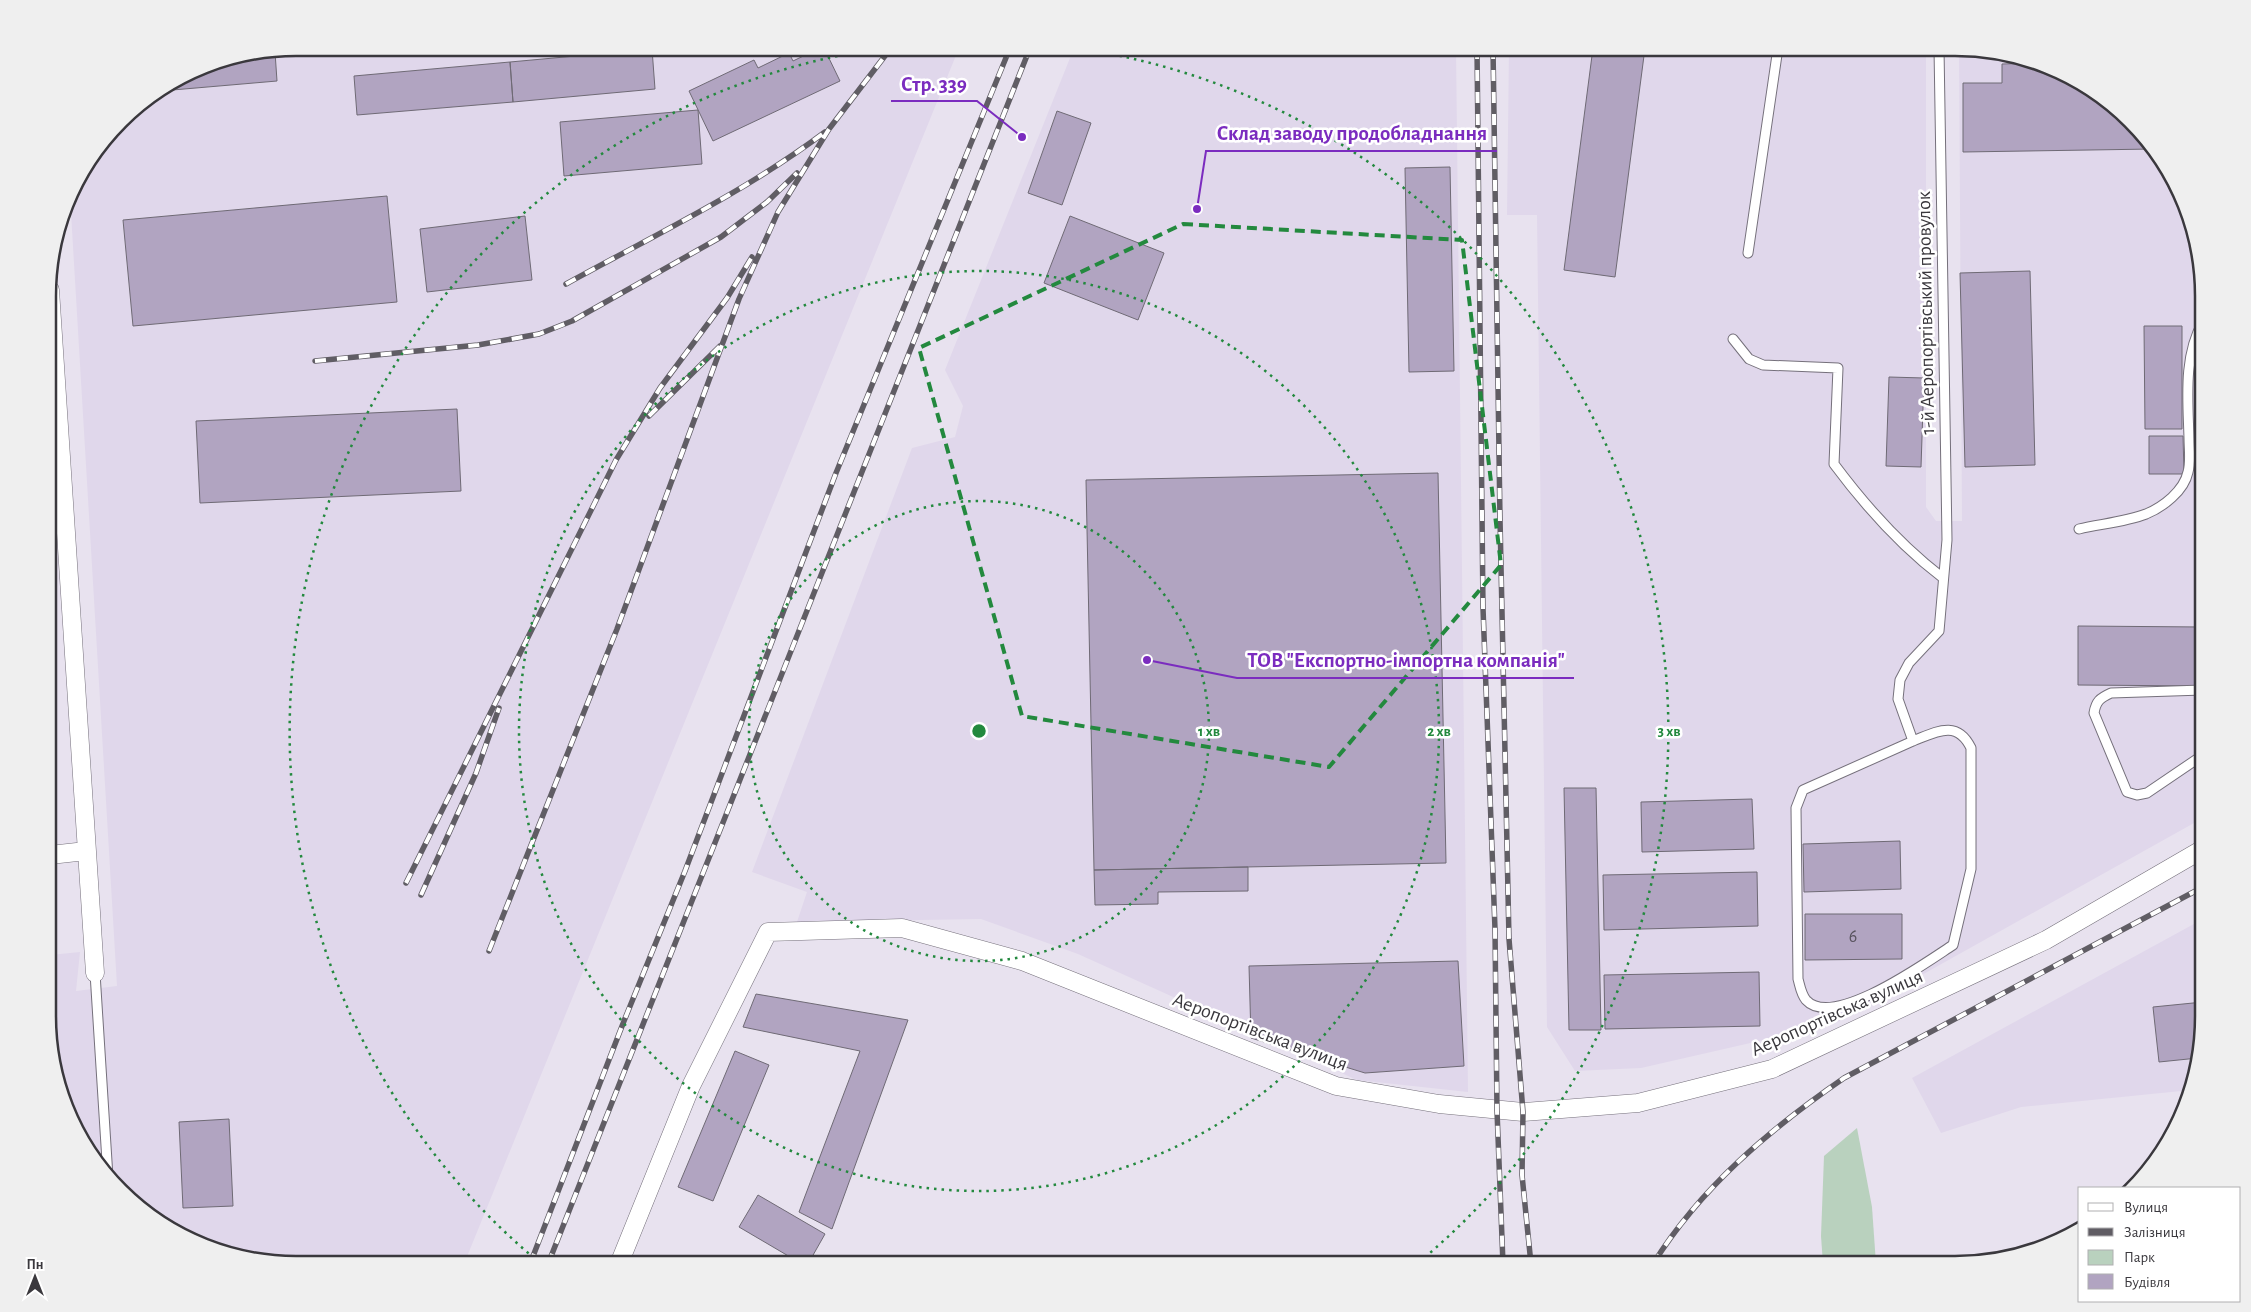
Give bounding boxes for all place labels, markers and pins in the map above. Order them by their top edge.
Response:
callout: Стр. 339 [891,65,977,101]
callout: Склад заводу продобладнання [1206,115,1497,151]
callout: ТОВ "Експортно-імпортна компанія" [1237,642,1574,678]
centre of rings [970,722,988,740]

